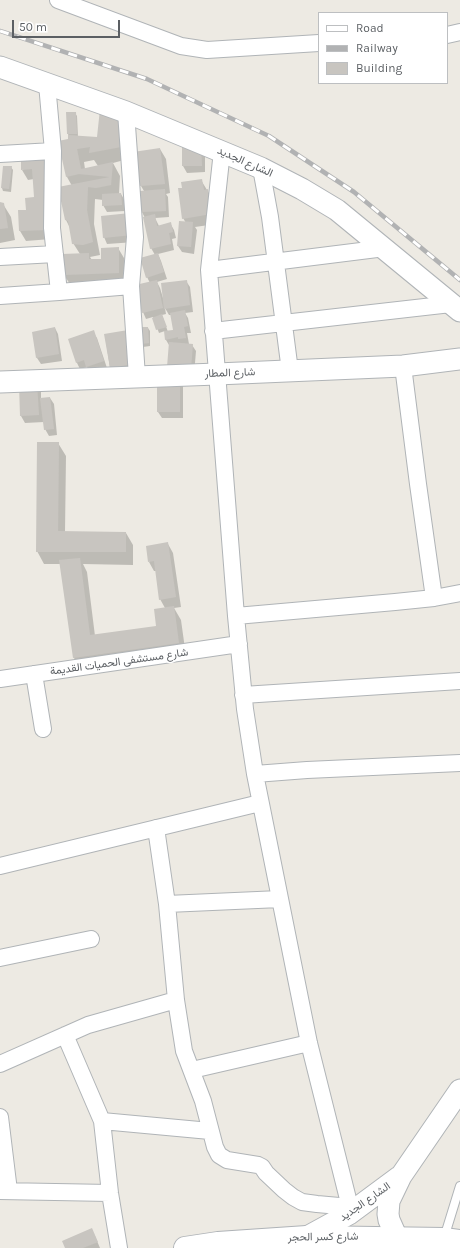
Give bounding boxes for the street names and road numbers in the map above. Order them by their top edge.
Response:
street label: الشارع الجديد [215,144,275,180]
street label: شارع المطار [204,366,256,380]
street label: شارع مستشفى الحميات القديمة [49,646,189,678]
street label: الشارع الجديد [337,1180,393,1224]
street label: شارع كسر الحجر [288,1230,358,1244]

